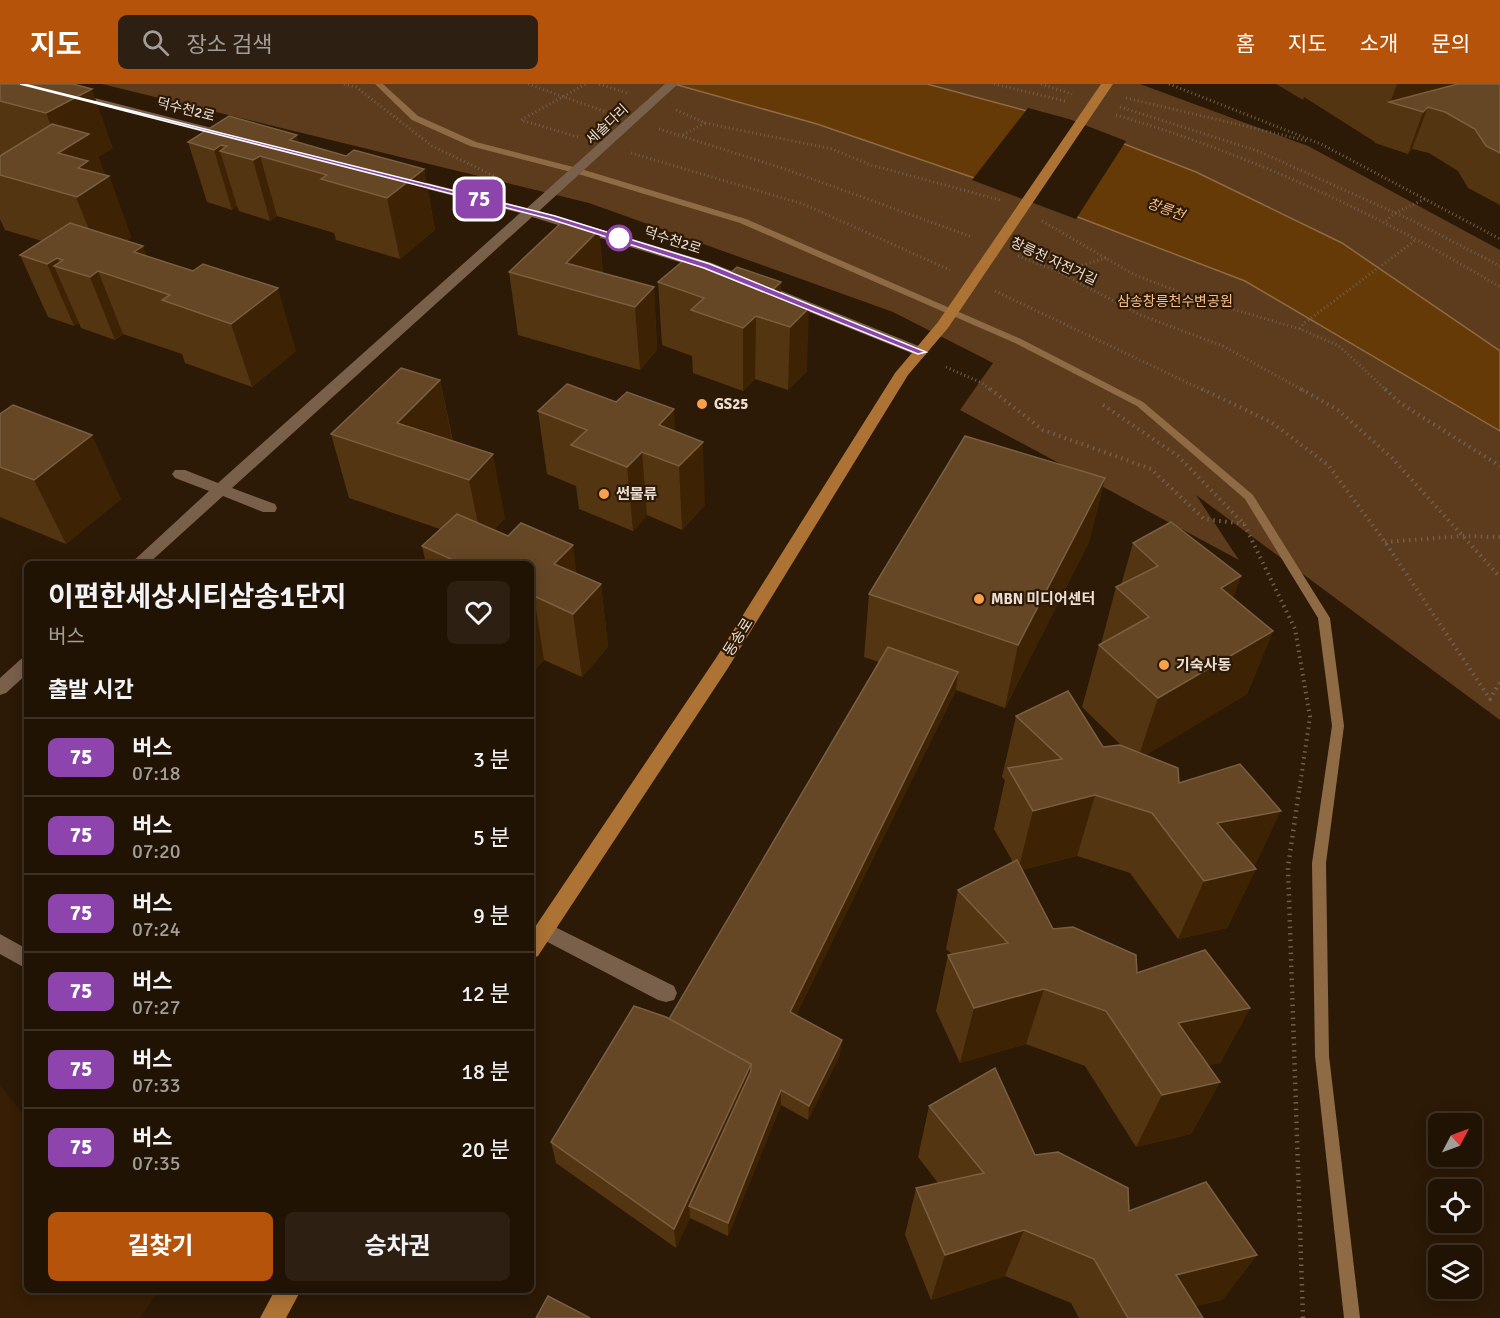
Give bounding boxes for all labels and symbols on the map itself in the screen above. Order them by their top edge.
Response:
street label: 덕수천2로 [155,94,217,125]
street label: 세솔다리 [583,101,632,148]
line badge: 75 [452,180,506,218]
water label: 창릉천 [1145,195,1188,224]
street label: 덕수천2로 [642,223,704,258]
unlabelled marker [606,225,632,251]
street label: 창릉천 자전거길 [1008,234,1100,289]
park label: 삼송창릉천수변공원 [1117,293,1233,310]
place label: GS25 [714,395,748,413]
marker: GS25 [695,397,709,411]
place label: 썬물류 [616,485,657,503]
marker: 썬물류 [597,487,611,501]
place label: MBN 미디어센터 [991,590,1095,608]
marker: MBN 미디어센터 [972,592,986,606]
street label: 동송로 [719,615,757,659]
place label: 기숙사동 [1176,656,1231,674]
marker: 기숙사동 [1157,658,1171,672]
north arrow [1428,1113,1482,1167]

